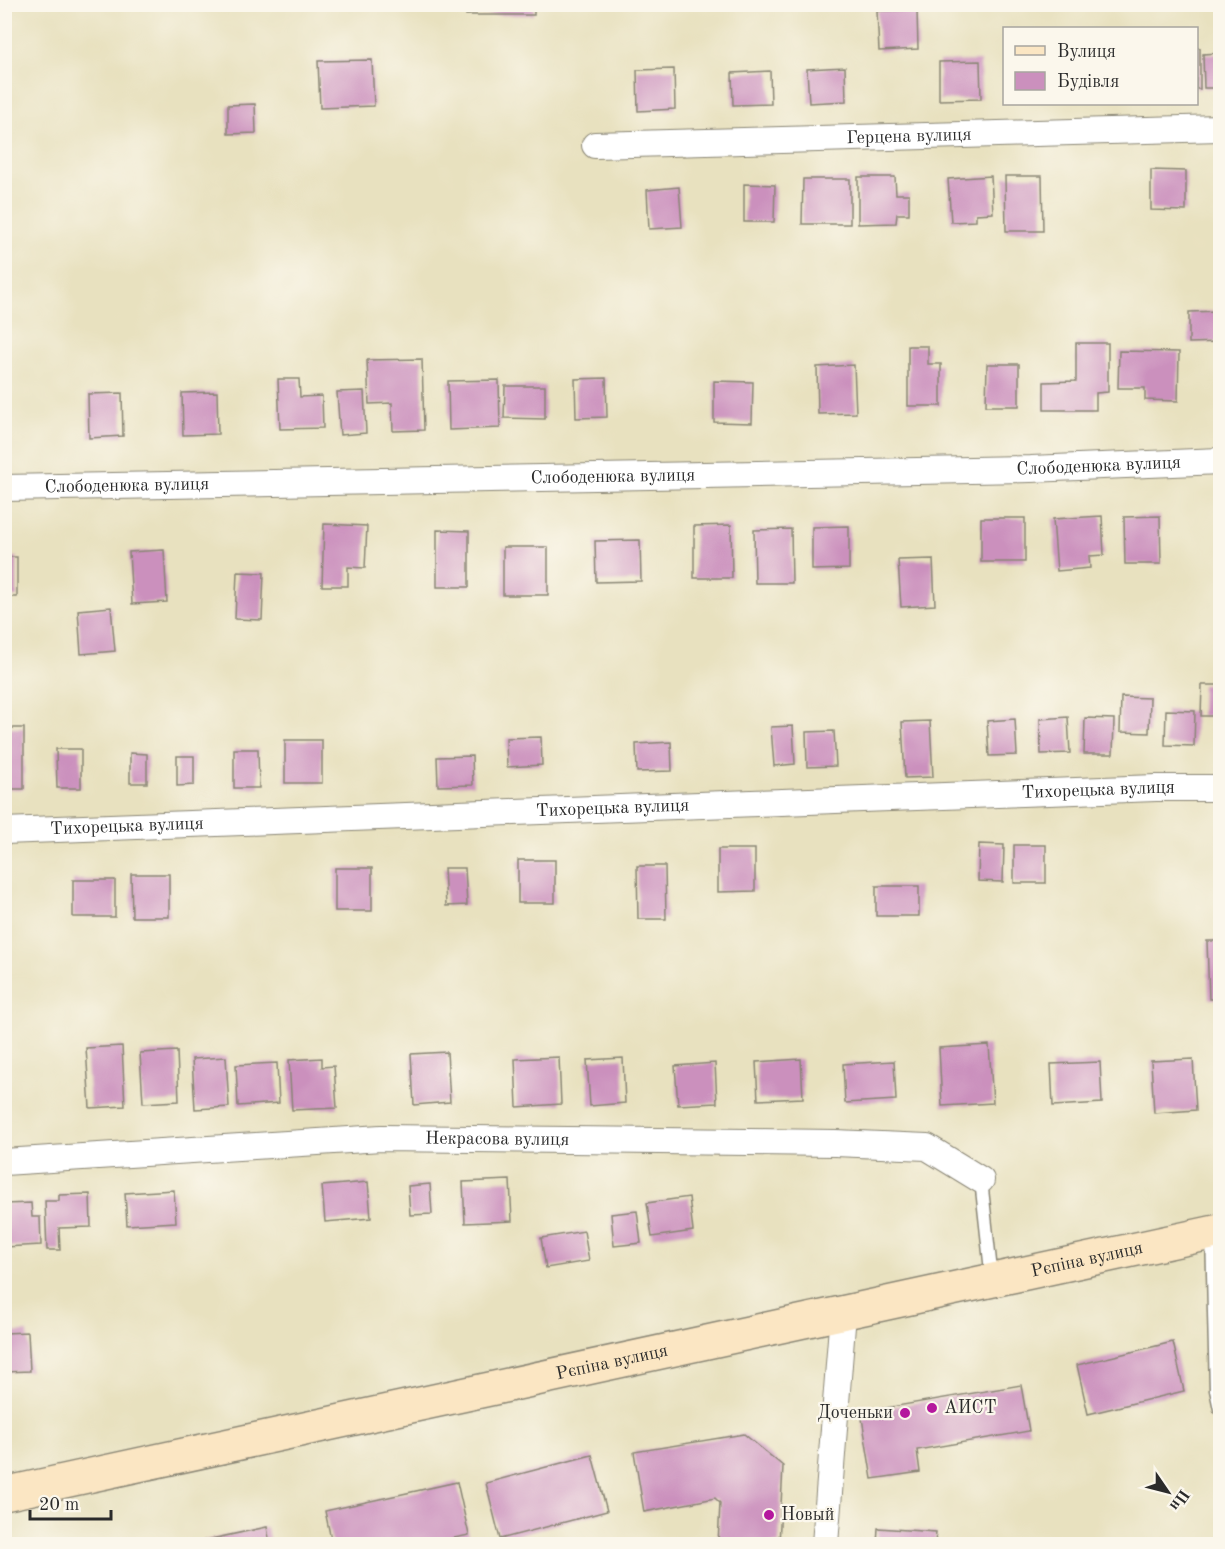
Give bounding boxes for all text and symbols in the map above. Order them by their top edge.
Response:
legend [1003,27,1198,105]
text: Вулиця [1057,43,1116,61]
text: Будівля [1057,73,1119,91]
street label: Герцена вулиця [846,126,972,147]
street label: Слободенюка вулиця [1016,454,1181,478]
street label: Слободенюка вулиця [530,466,695,487]
street label: Слободенюка вулиця [45,475,209,496]
street label: Тихорецька вулиця [1021,779,1175,802]
street label: Тихорецька вулиця [536,796,690,820]
street label: Тихорецька вулиця [50,815,204,838]
street label: Некрасова вулиця [425,1129,569,1149]
street label: Рєпіна вулиця [1029,1239,1145,1281]
street label: Рєпіна вулиця [554,1342,670,1383]
place label: АИСТ [944,1399,997,1417]
marker: АИСТ [925,1401,939,1415]
place label: Доченьки [817,1404,893,1422]
marker: Доченьки [898,1406,912,1420]
north arrow [1138,1462,1198,1522]
scale bar [30,1483,111,1521]
text: Пн [1166,1486,1192,1513]
text: 20 m [39,1496,79,1514]
place label: Новый [781,1506,834,1524]
marker: Новый [762,1508,776,1522]

